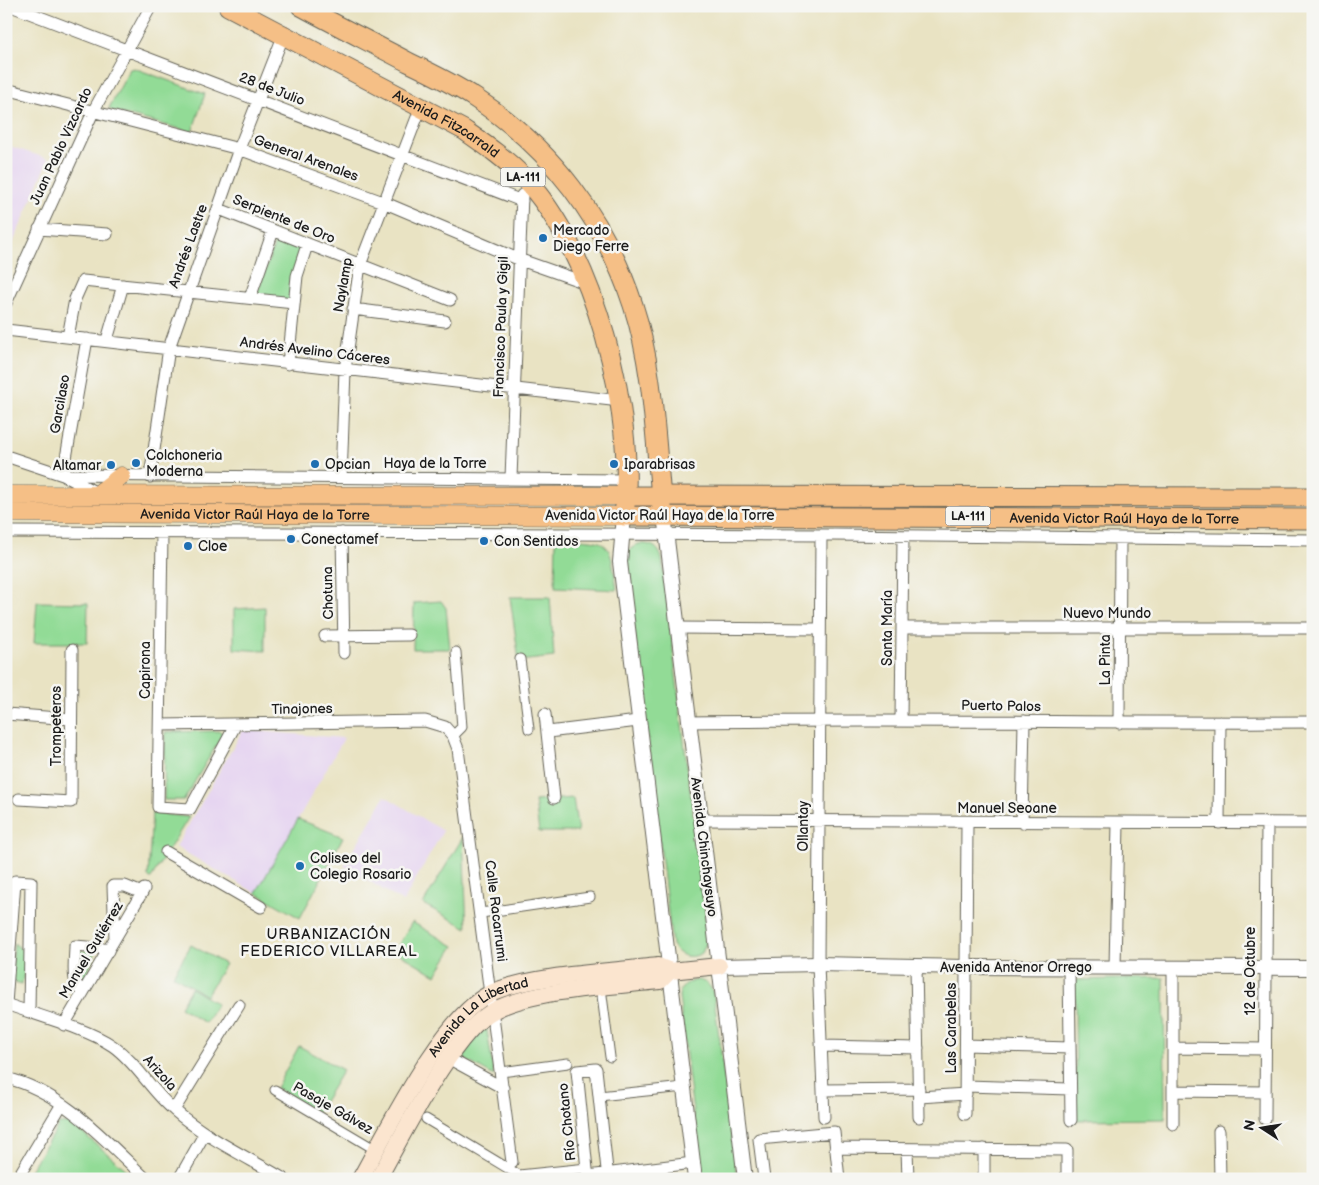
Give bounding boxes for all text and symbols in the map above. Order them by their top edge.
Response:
street label: 28 de Julio [237,69,307,109]
street label: Juan Pablo Vizcardo [26,85,96,207]
street label: Avenida Fitzcarrald [390,86,503,161]
street label: General Arenales [251,131,361,185]
road number: LA-111 [500,168,546,186]
street label: Serpiente de Oro [230,191,338,247]
street label: Andrés Lastre [165,202,211,290]
place label: Mercado Diego Ferre [553,222,629,255]
marker: Mercado Diego Ferre [537,232,549,244]
street label: Naylamp [330,256,356,314]
street label: Francisco Paula y Gigil [490,256,512,398]
street label: Andrés Avelino Cáceres [239,333,391,369]
street label: Garcilaso [46,373,74,435]
place label: Colchoneria Moderna [146,447,223,480]
street label: Haya de la Torre [383,455,487,472]
place label: Opcian [325,456,370,473]
place label: Iparabrisas [624,456,695,473]
place label: Altamar [53,457,102,474]
marker: Colchoneria Moderna [130,457,142,469]
marker: Opcian [309,458,321,470]
marker: Iparabrisas [608,458,620,470]
marker: Altamar [105,459,117,471]
street label: Avenida Victor Raúl Haya de la Torre [140,505,370,523]
road number: LA-111 [946,506,990,526]
street label: Avenida Victor Raúl Haya de la Torre [545,507,775,524]
street label: Avenida Victor Raúl Haya de la Torre [1009,509,1239,527]
place label: Conectamef [301,531,379,548]
marker: Conectamef [285,533,297,545]
place label: Con Sentidos [494,533,579,550]
marker: Con Sentidos [478,535,490,547]
place label: Cloe [198,538,227,555]
marker: Cloe [182,540,194,552]
street label: Chotuna [319,566,337,620]
street label: Santa María [879,590,896,666]
street label: Nuevo Mundo [1063,605,1151,622]
street label: La Pinta [1097,634,1114,686]
street label: Capirona [137,641,154,699]
street label: Trompeteros [48,686,65,766]
street label: Puerto Palos [961,697,1041,715]
street label: Tinajones [271,700,333,718]
street label: Avenida Chinchaysuyo [687,776,721,918]
street label: Ollantay [795,800,812,851]
street label: Manuel Seoane [957,800,1057,817]
place label: Coliseo del Colegio Rosario [310,850,411,883]
street label: Calle Racarrumi [481,859,511,963]
marker: Coliseo del Colegio Rosario [294,860,306,872]
street label: Manuel Gutiérrez [55,898,127,1002]
district label: URBANIZACIÓN FEDERICO VILLAREAL [240,925,418,961]
street label: 12 de Octubre [1242,927,1259,1015]
street label: Avenida Antenor Orrego [940,959,1092,976]
street label: Avenida La Libertad [424,973,530,1060]
street label: Las Carabelas [943,982,960,1073]
street label: Arizola [140,1052,181,1094]
street label: Pasaje Gálvez [290,1078,376,1138]
street label: Río Chotano [554,1082,580,1162]
north arrow [1236,1102,1286,1152]
text: N [1240,1118,1259,1132]

